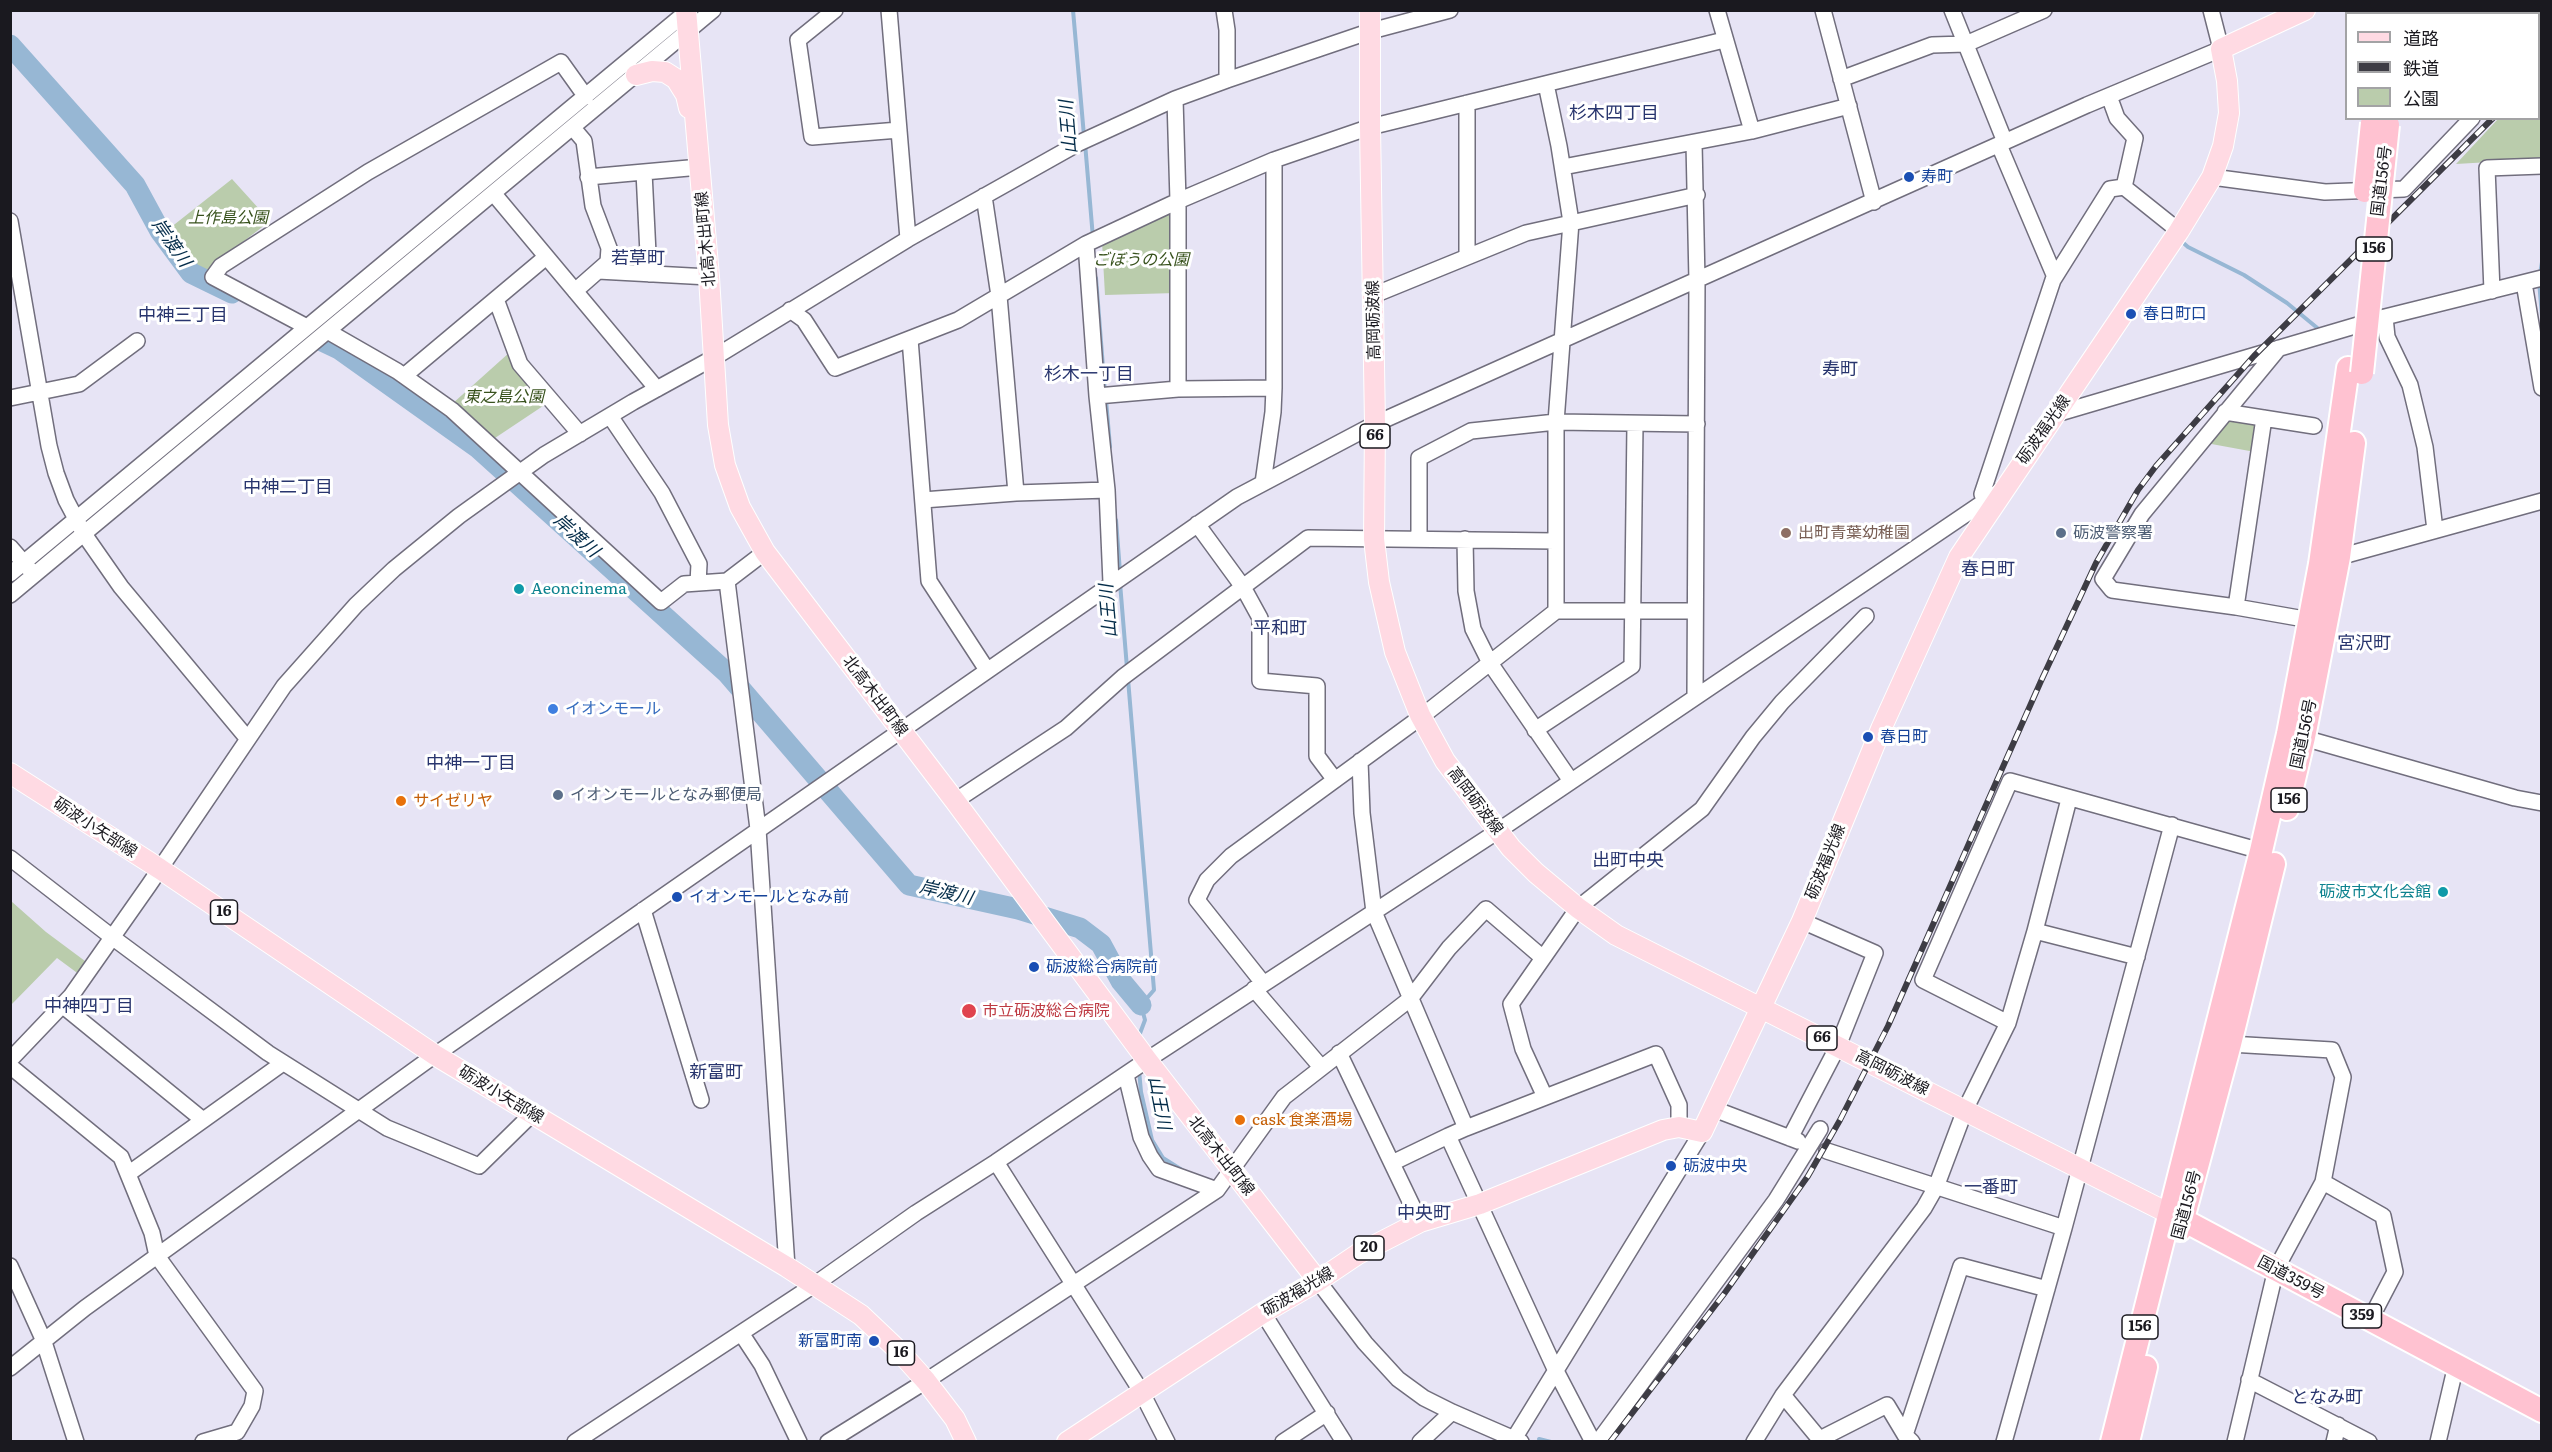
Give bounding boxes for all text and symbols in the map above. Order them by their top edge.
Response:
legend [2345,12,2540,120]
text: 道路 [2403,24,2439,51]
text: 鉄道 [2403,54,2439,81]
text: 公園 [2403,84,2439,111]
water label: 山王川 [1056,99,1082,155]
district label: 杉木四丁目 [1569,103,1659,125]
street label: 国道156号 [2368,144,2396,218]
place label: 寿町 [1921,167,1953,187]
marker: 寿町 [1902,170,1916,184]
street label: 北高木出町線 [692,190,720,288]
park label: 上作島公園 [188,208,268,228]
water label: 岸渡川 [147,215,195,271]
road number: 156 [2356,237,2392,261]
district label: 若草町 [611,248,665,270]
park label: ごぼうの公園 [1093,250,1189,270]
street label: 高岡砺波線 [1364,280,1384,360]
place label: 春日町口 [2143,304,2207,324]
district label: 中神三丁目 [138,305,228,327]
marker: 春日町口 [2124,307,2138,321]
district label: 寿町 [1822,359,1858,381]
district label: 杉木一丁目 [1044,364,1134,386]
park label: 東之島公園 [464,387,544,407]
street label: 砺波福光線 [2013,392,2075,468]
road number: 66 [1360,424,1390,448]
district label: 中神二丁目 [243,477,333,499]
water label: 岸渡川 [549,510,603,562]
place label: 出町青葉幼稚園 [1798,523,1910,543]
place label: 砺波警察署 [2073,523,2153,543]
marker: 出町青葉幼稚園 [1779,526,1793,540]
marker: 砺波警察署 [2054,526,2068,540]
district label: 春日町 [1961,559,2015,581]
place label: Aeoncinema [531,579,627,599]
marker: Aeoncinema [512,582,526,596]
water label: 山王川 [1096,583,1122,639]
district label: 平和町 [1253,618,1307,640]
district label: 宮沢町 [2337,633,2391,655]
street label: 北高木出町線 [838,652,912,740]
street label: 国道156号 [2287,697,2321,771]
place label: イオンモール [565,699,661,719]
marker: イオンモール [546,702,560,716]
place label: 春日町 [1880,727,1928,747]
marker: 春日町 [1861,730,1875,744]
district label: 中神一丁目 [426,753,516,775]
street label: 高岡砺波線 [1443,763,1507,839]
place label: イオンモールとなみ郵便局 [570,785,762,805]
marker: イオンモールとなみ郵便局 [551,788,565,802]
road number: 156 [2271,788,2307,812]
place label: サイゼリヤ [413,791,493,811]
street label: 砺波小矢部線 [50,794,140,862]
marker: サイゼリヤ [394,794,408,808]
street label: 砺波福光線 [1802,821,1850,903]
district label: 出町中央 [1592,850,1664,872]
water label: 岸渡川 [917,876,975,910]
place label: 砺波市文化会館 [2319,882,2431,902]
marker: 砺波市文化会館 [2436,885,2450,899]
place label: イオンモールとなみ前 [689,887,849,907]
marker: イオンモールとなみ前 [670,890,684,904]
road number: 16 [210,900,238,924]
place label: 砺波総合病院前 [1046,957,1158,977]
marker: 砺波総合病院前 [1027,960,1041,974]
district label: 中神四丁目 [44,996,134,1018]
place label: 市立砺波総合病院 [982,1001,1110,1021]
marker: 市立砺波総合病院 [960,1002,978,1020]
road number: 66 [1807,1026,1837,1050]
street label: 高岡砺波線 [1852,1046,1932,1100]
street label: 砺波小矢部線 [455,1062,547,1128]
district label: 新富町 [689,1062,743,1084]
water label: 山王川 [1143,1074,1175,1132]
place label: cask 食楽酒場 [1252,1110,1353,1130]
street label: 北高木出町線 [1184,1112,1258,1200]
marker: cask 食楽酒場 [1233,1113,1247,1127]
place label: 砺波中央 [1683,1156,1747,1176]
marker: 砺波中央 [1664,1159,1678,1173]
street label: 国道156号 [2169,1168,2205,1242]
district label: 一番町 [1964,1177,2018,1199]
district label: 中央町 [1397,1203,1451,1225]
road number: 20 [1354,1236,1384,1260]
street label: 国道359号 [2254,1252,2328,1304]
street label: 砺波福光線 [1259,1263,1337,1321]
road number: 359 [2342,1304,2382,1328]
road number: 156 [2122,1315,2158,1339]
place label: 新富町南 [798,1331,862,1351]
marker: 新富町南 [867,1334,881,1348]
road number: 16 [888,1341,914,1365]
district label: となみ町 [2291,1387,2363,1409]

